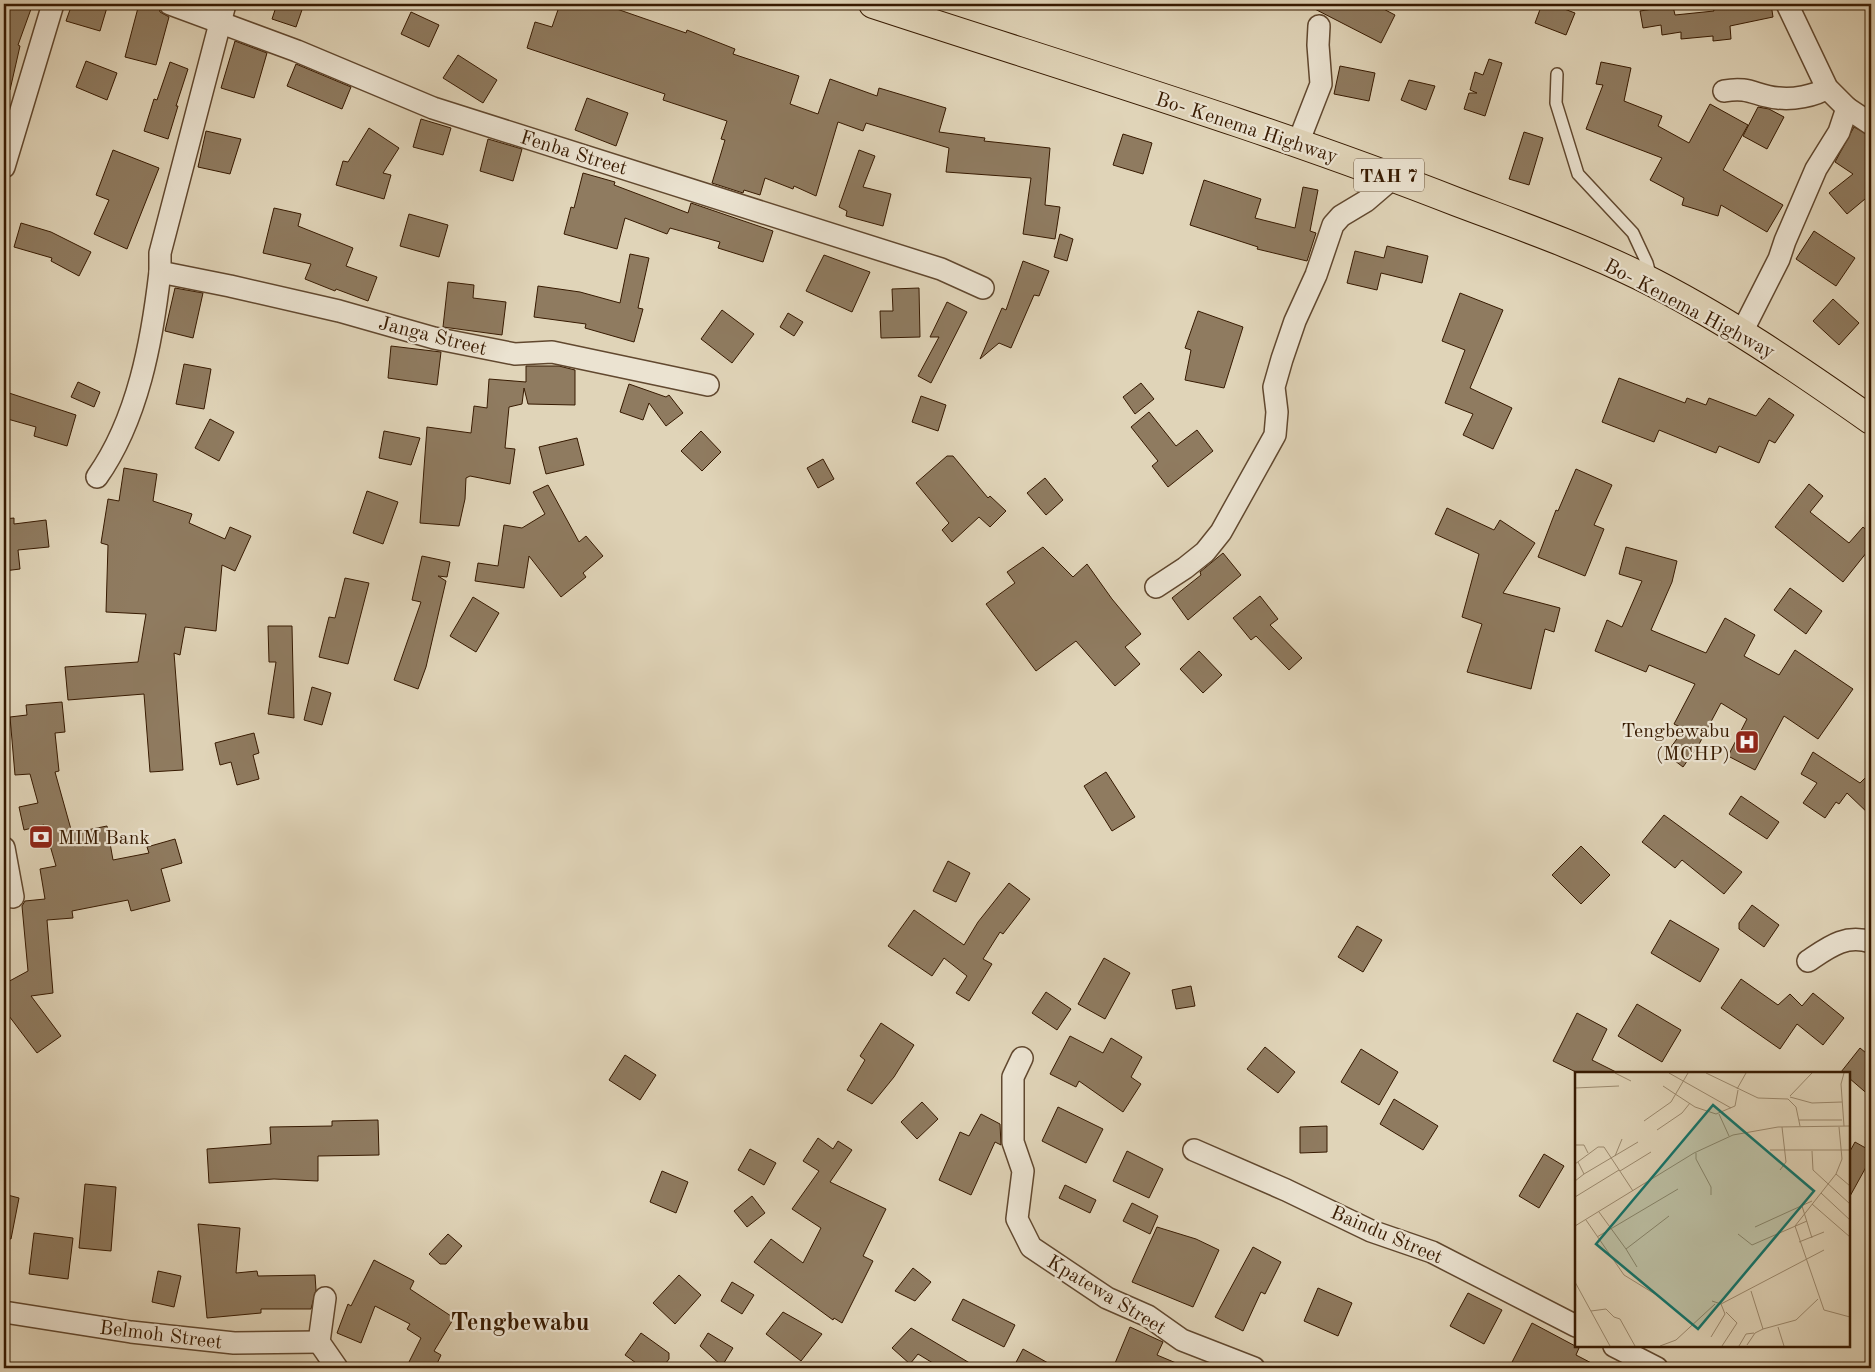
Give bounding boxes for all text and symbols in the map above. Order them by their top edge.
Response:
street label: Bo- Kenema Highway [1153,90,1340,168]
street label: Fenba Street [518,128,629,180]
road number: TAH 7 [1354,158,1424,192]
street label: Bo- Kenema Highway [1600,256,1778,363]
street label: Janga Street [376,314,489,360]
place label: Tengbewabu (MCHP) [1621,722,1730,765]
hospital icon: Tengbewabu (MCHP) [1734,729,1760,755]
bank icon: MIM Bank [28,824,54,850]
place label: MIM Bank [58,829,150,849]
inset map [1575,1072,1850,1347]
street label: Baindu Street [1327,1203,1445,1268]
street label: Kpatewa Street [1043,1252,1169,1339]
district label: Tengbewabu [451,1311,589,1336]
street label: Belmoh Street [98,1319,223,1353]

